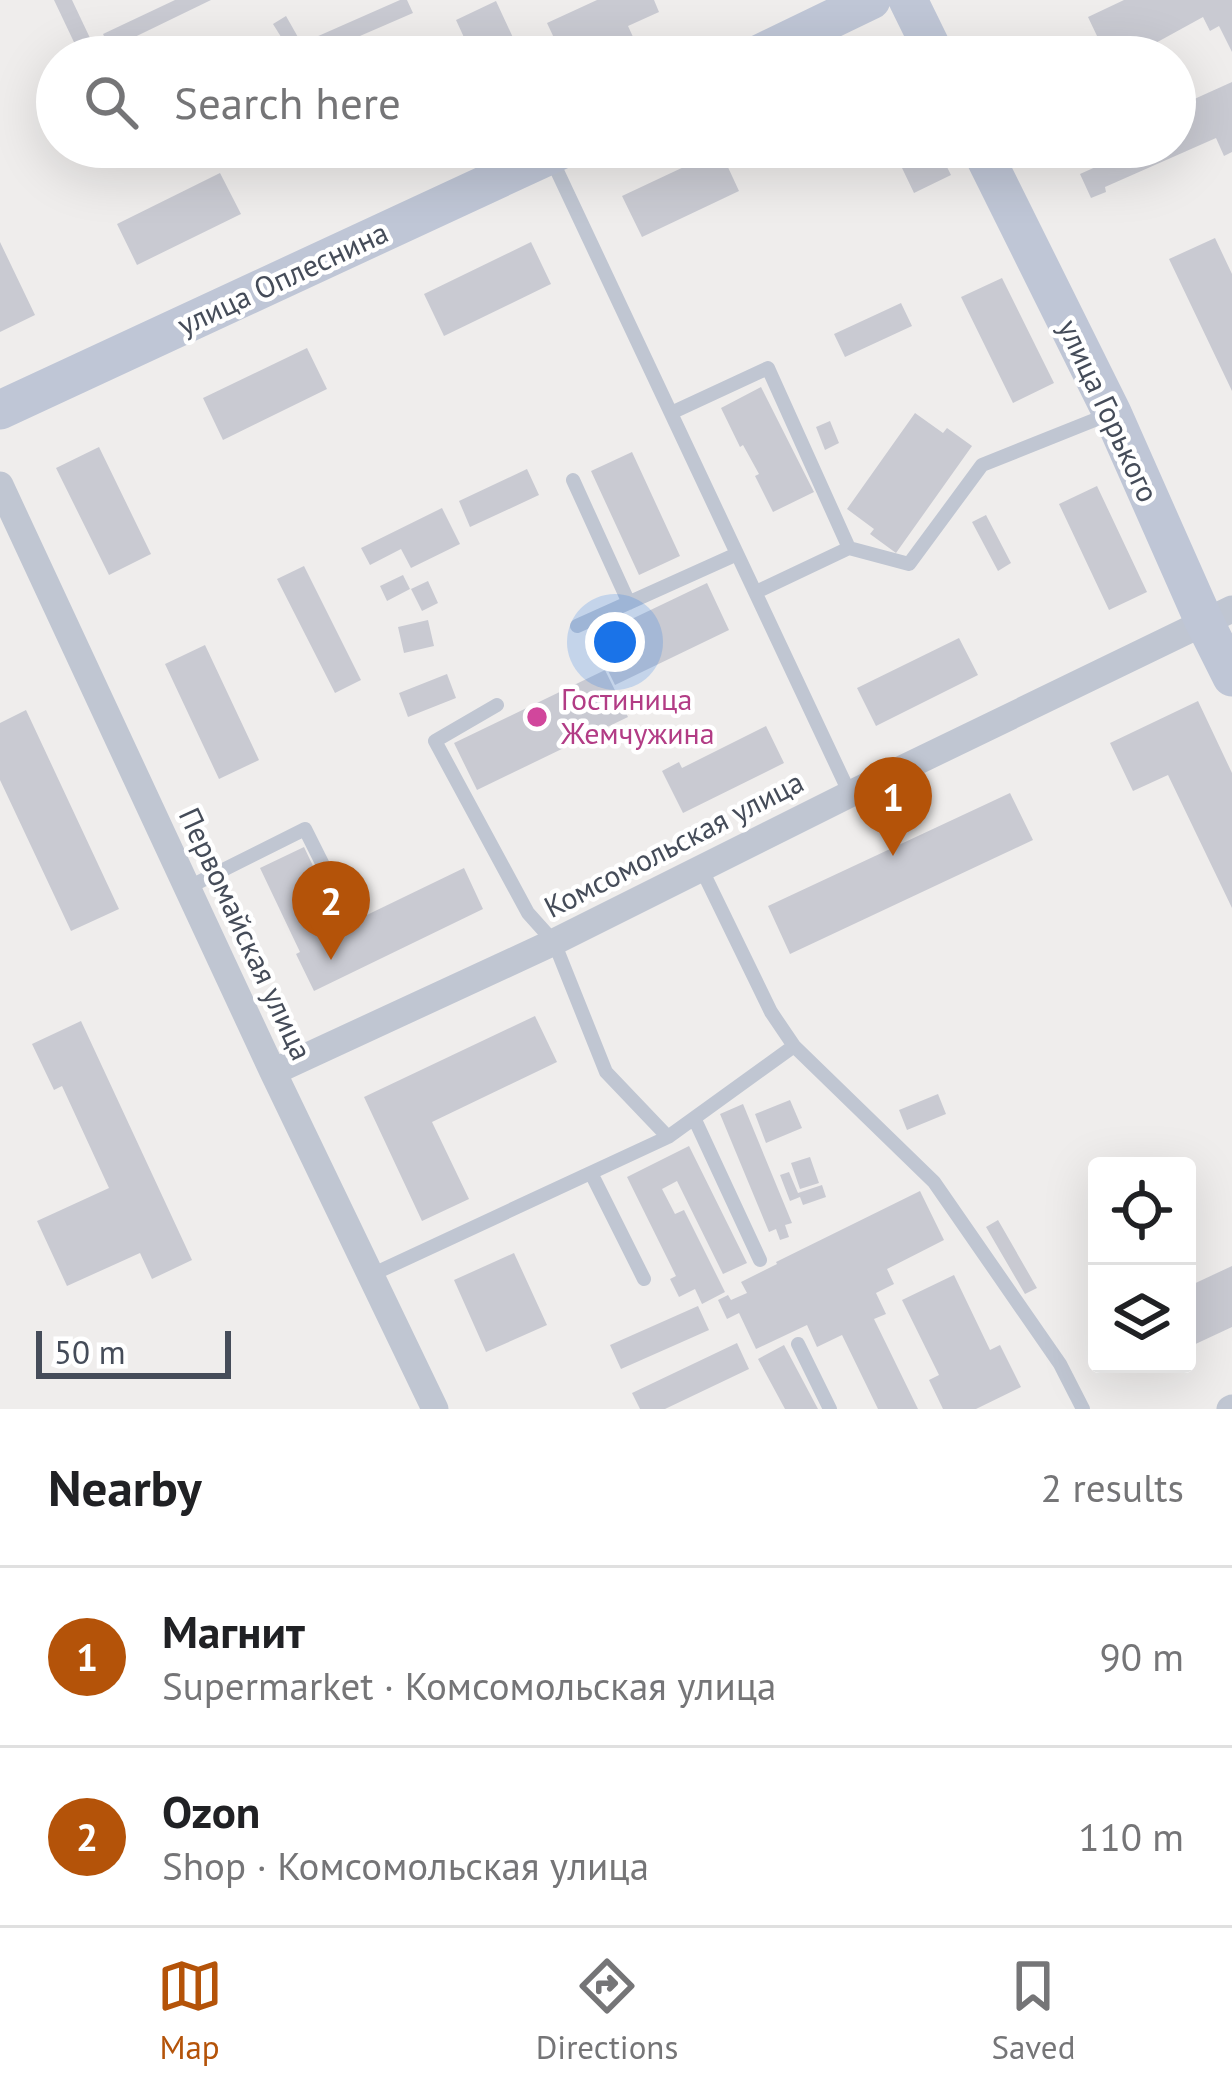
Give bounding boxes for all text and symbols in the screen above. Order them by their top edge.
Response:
search box [36,36,1196,168]
icon: search [78,69,144,135]
text: Search here [174,73,401,131]
street label: улица Оплеснина [171,212,394,344]
street label: улица Горького [1050,313,1169,508]
your location [585,612,645,672]
place label: Гостиница Жемчужина [560,679,715,752]
marker: Гостиница Жемчужина [524,704,550,730]
pin: 1 [854,757,932,856]
street label: Комсомольская улица [537,761,810,926]
street label: Первомайская улица [171,801,322,1066]
pin: 2 [292,861,370,960]
map controls [1088,1157,1196,1373]
button: locate [1088,1157,1196,1265]
button: layers [1088,1265,1196,1373]
scale bar [36,1325,231,1378]
text: 50 m [54,1330,126,1373]
text: Nearby [48,1454,202,1520]
text: 2 results [1041,1462,1184,1513]
text: Магнит [162,1602,305,1660]
text: 1 [76,1631,98,1682]
text: 90 m [1099,1631,1184,1682]
text: Supermarket · Комсомольская улица [162,1660,776,1711]
text: Ozon [162,1782,260,1840]
text: 2 [76,1811,98,1862]
text: 110 m [1078,1811,1184,1862]
text: Shop · Комсомольская улица [162,1840,649,1891]
tab: Map [157,1953,223,2068]
tab: Directions [536,1953,678,2068]
tab: Saved [991,1953,1075,2068]

